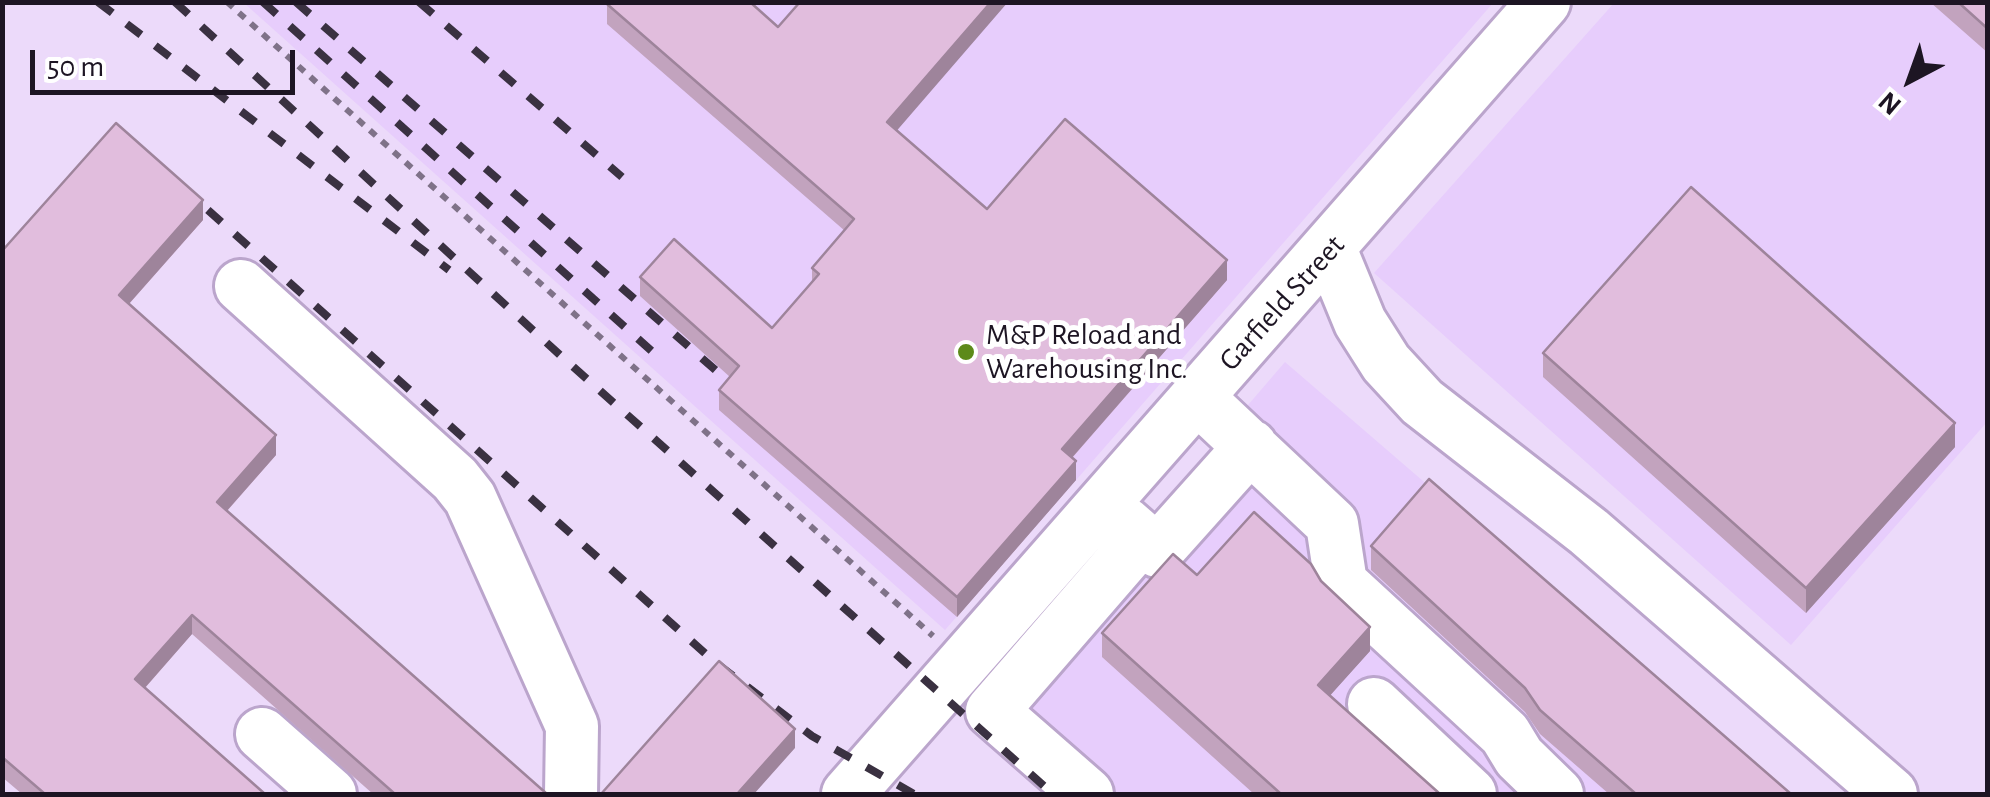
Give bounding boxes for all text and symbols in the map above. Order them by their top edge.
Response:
scale bar [35,30,300,92]
north arrow [1860,30,1960,130]
text: 50 m [47,52,104,82]
text: N [1874,86,1907,120]
street label: Garfield Street [1212,228,1352,378]
place label: M&P Reload and Warehousing Inc. [986,317,1188,388]
marker: M&P Reload and Warehousing Inc. [955,341,977,363]

